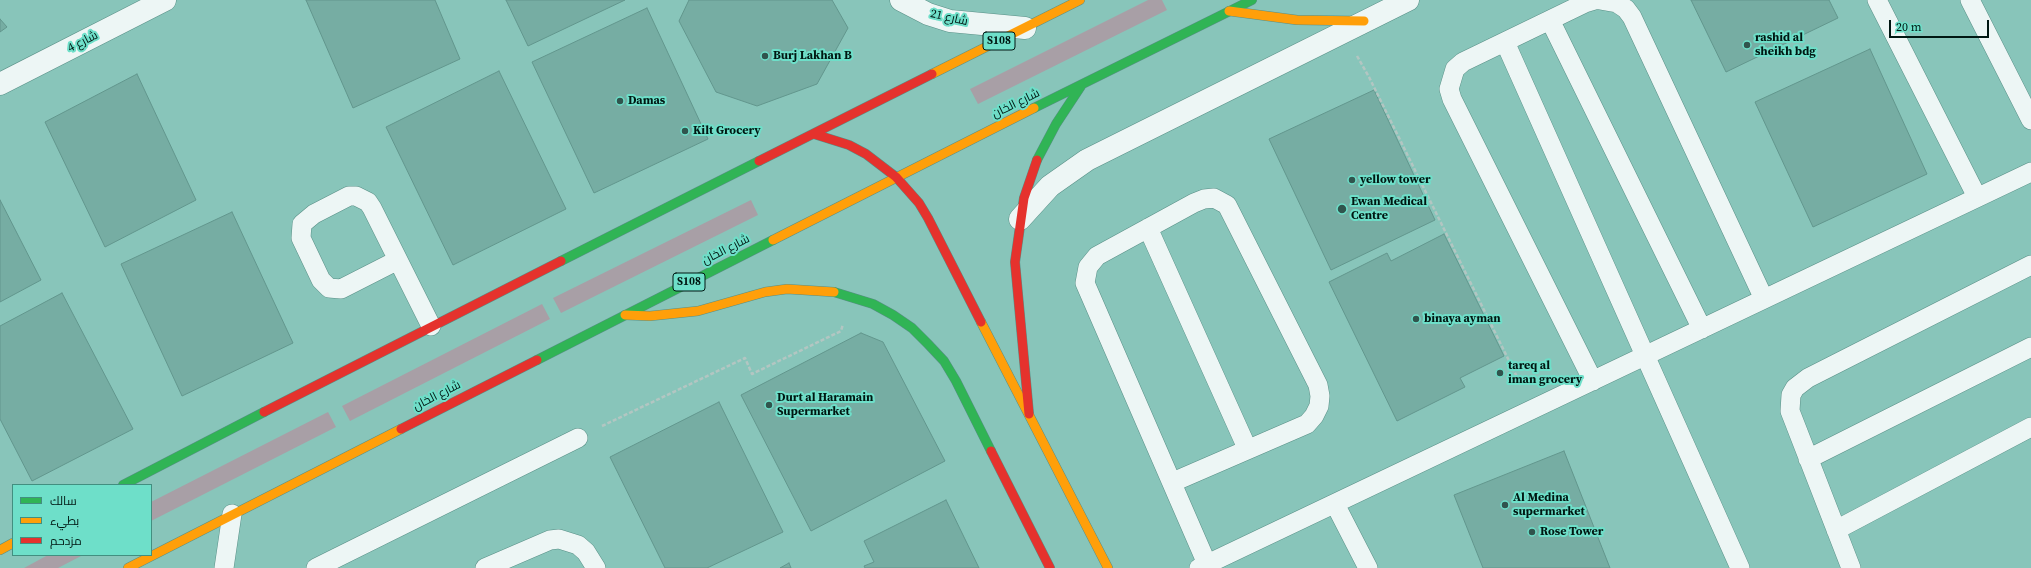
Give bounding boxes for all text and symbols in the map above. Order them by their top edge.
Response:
street label: شارع 21 [929,7,969,29]
scale bar [1891,12,1991,38]
text: 20 m [1896,19,1922,35]
street label: شارع 4 [65,28,101,56]
place label: rashid al sheikh bdg [1755,31,1816,59]
road number: S108 [983,32,1015,50]
marker: rashid al sheikh bdg [1742,40,1752,50]
place label: Burj Lakhan B [773,49,852,63]
marker: Burj Lakhan B [760,51,770,61]
street label: شارع الخان [990,86,1042,122]
place label: Damas [628,94,665,108]
marker: Damas [615,96,625,106]
place label: Kilt Grocery [693,124,761,138]
marker: Kilt Grocery [680,126,690,136]
place label: yellow tower [1360,173,1431,187]
marker: yellow tower [1347,175,1357,185]
place label: Ewan Medical Centre [1351,195,1427,223]
marker: Ewan Medical Centre [1336,203,1348,215]
street label: شارع الخان [700,232,752,268]
road number: S108 [673,273,705,291]
place label: binaya ayman [1424,312,1501,326]
marker: binaya ayman [1411,314,1421,324]
place label: tareq al iman grocery [1508,359,1582,387]
marker: tareq al iman grocery [1495,368,1505,378]
street label: شارع الخان [411,378,463,414]
place label: Durt al Haramain Supermarket [777,391,873,419]
marker: Durt al Haramain Supermarket [764,400,774,410]
legend [12,484,152,556]
place label: Al Medina supermarket [1513,491,1585,519]
text: سالك [50,493,77,509]
marker: Al Medina supermarket [1500,500,1510,510]
text: بطيء [50,513,79,529]
place label: Rose Tower [1540,525,1603,539]
marker: Rose Tower [1527,527,1537,537]
text: مزدحم [50,533,82,549]

